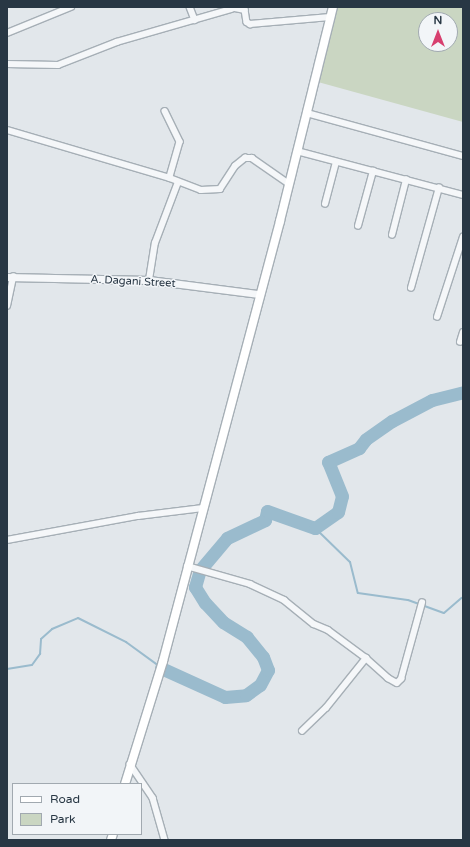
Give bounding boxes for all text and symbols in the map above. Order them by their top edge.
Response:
north arrow [418,12,458,52]
text: N [434,14,442,27]
street label: A. Dagani Street [90,273,176,291]
legend [12,783,142,835]
text: Road [50,792,80,806]
text: Park [50,812,76,826]

